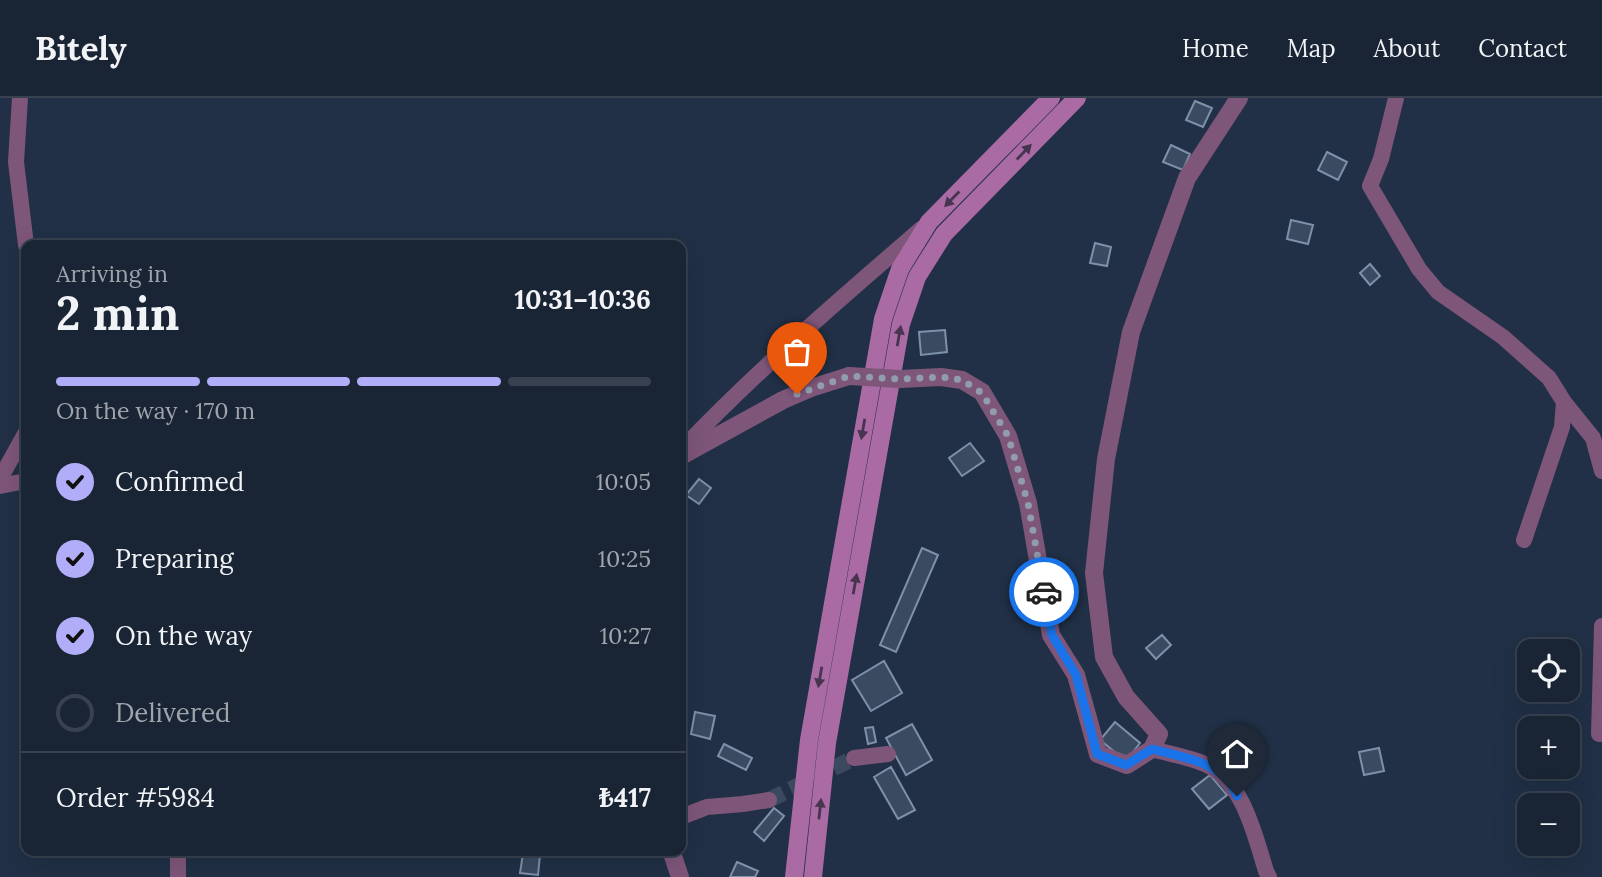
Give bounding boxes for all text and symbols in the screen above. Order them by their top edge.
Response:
text: Bitely [35,27,127,69]
text: Home [1182,33,1249,64]
text: Map [1287,33,1336,64]
text: About [1374,33,1440,64]
text: Contact [1478,33,1567,64]
one-way arrow [1016,144,1032,161]
one-way arrow [944,191,960,207]
text: Arriving in [56,259,168,288]
text: 10:31–10:36 [515,283,651,316]
text: 2 min [56,284,179,343]
pin [767,322,827,394]
one-way arrow [894,325,905,347]
icon: bag [778,333,816,371]
text: On the way · 170 m [56,396,255,425]
one-way arrow [857,418,868,440]
icon: check [56,463,94,501]
text: Confirmed [115,465,244,498]
text: 10:05 [596,467,651,496]
icon: check [56,540,94,578]
text: Preparing [115,542,234,575]
text: 10:25 [598,544,651,573]
courier [1009,557,1079,627]
one-way arrow [850,573,861,595]
icon: car [1025,573,1063,611]
icon: check [56,617,94,655]
text: On the way [115,619,252,652]
text: 10:27 [600,621,651,650]
map controls [1517,639,1580,856]
button: locate [1517,639,1580,702]
one-way arrow [814,666,825,688]
text: Delivered [115,696,231,729]
button: + [1517,716,1580,779]
pin [1207,724,1267,796]
icon: home [1218,735,1256,773]
text: Order #5984 [56,781,215,814]
text: ₺417 [599,781,651,814]
button: − [1517,793,1580,856]
one-way arrow [815,798,826,820]

